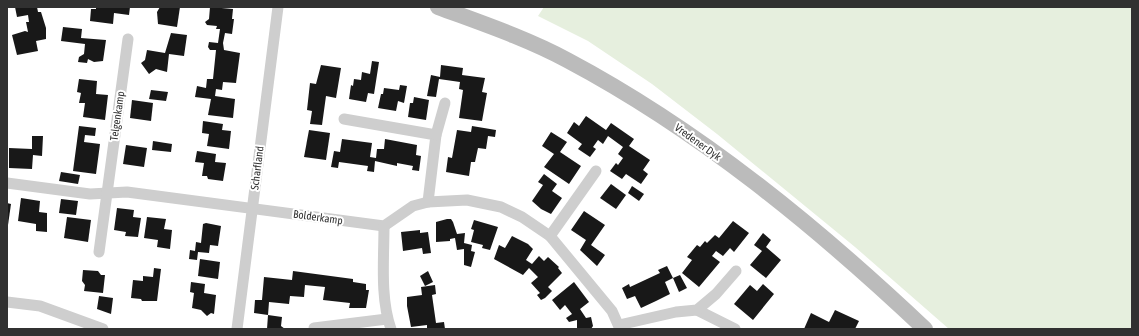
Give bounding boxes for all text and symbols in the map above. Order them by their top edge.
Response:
street label: Telgenkamp [108,90,126,142]
street label: Vredener Dyk [672,121,724,163]
street label: Scharfland [248,145,266,191]
street label: Bolderkamp [293,208,343,226]

